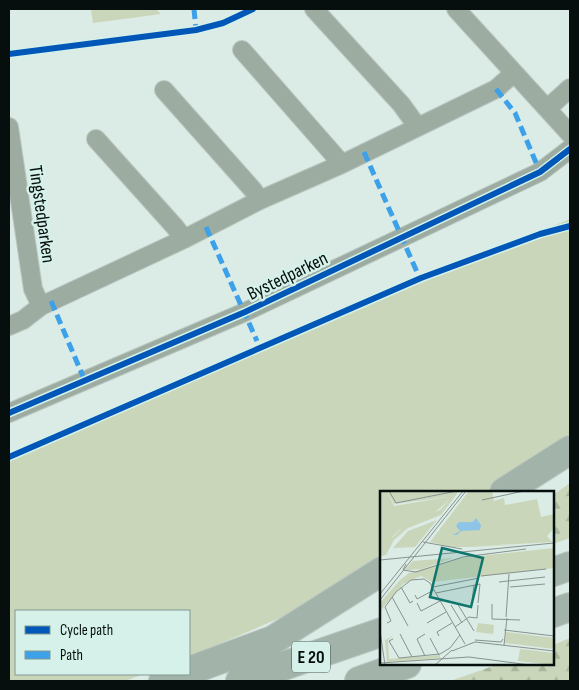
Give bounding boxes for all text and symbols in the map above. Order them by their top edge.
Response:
street label: Tingstedparken [23,164,60,264]
street label: Bystedparken [244,247,332,306]
inset map [380,491,554,665]
legend [15,610,190,675]
text: Cycle path [60,621,113,640]
road number: E 20 [292,642,330,672]
text: Path [60,646,83,665]

